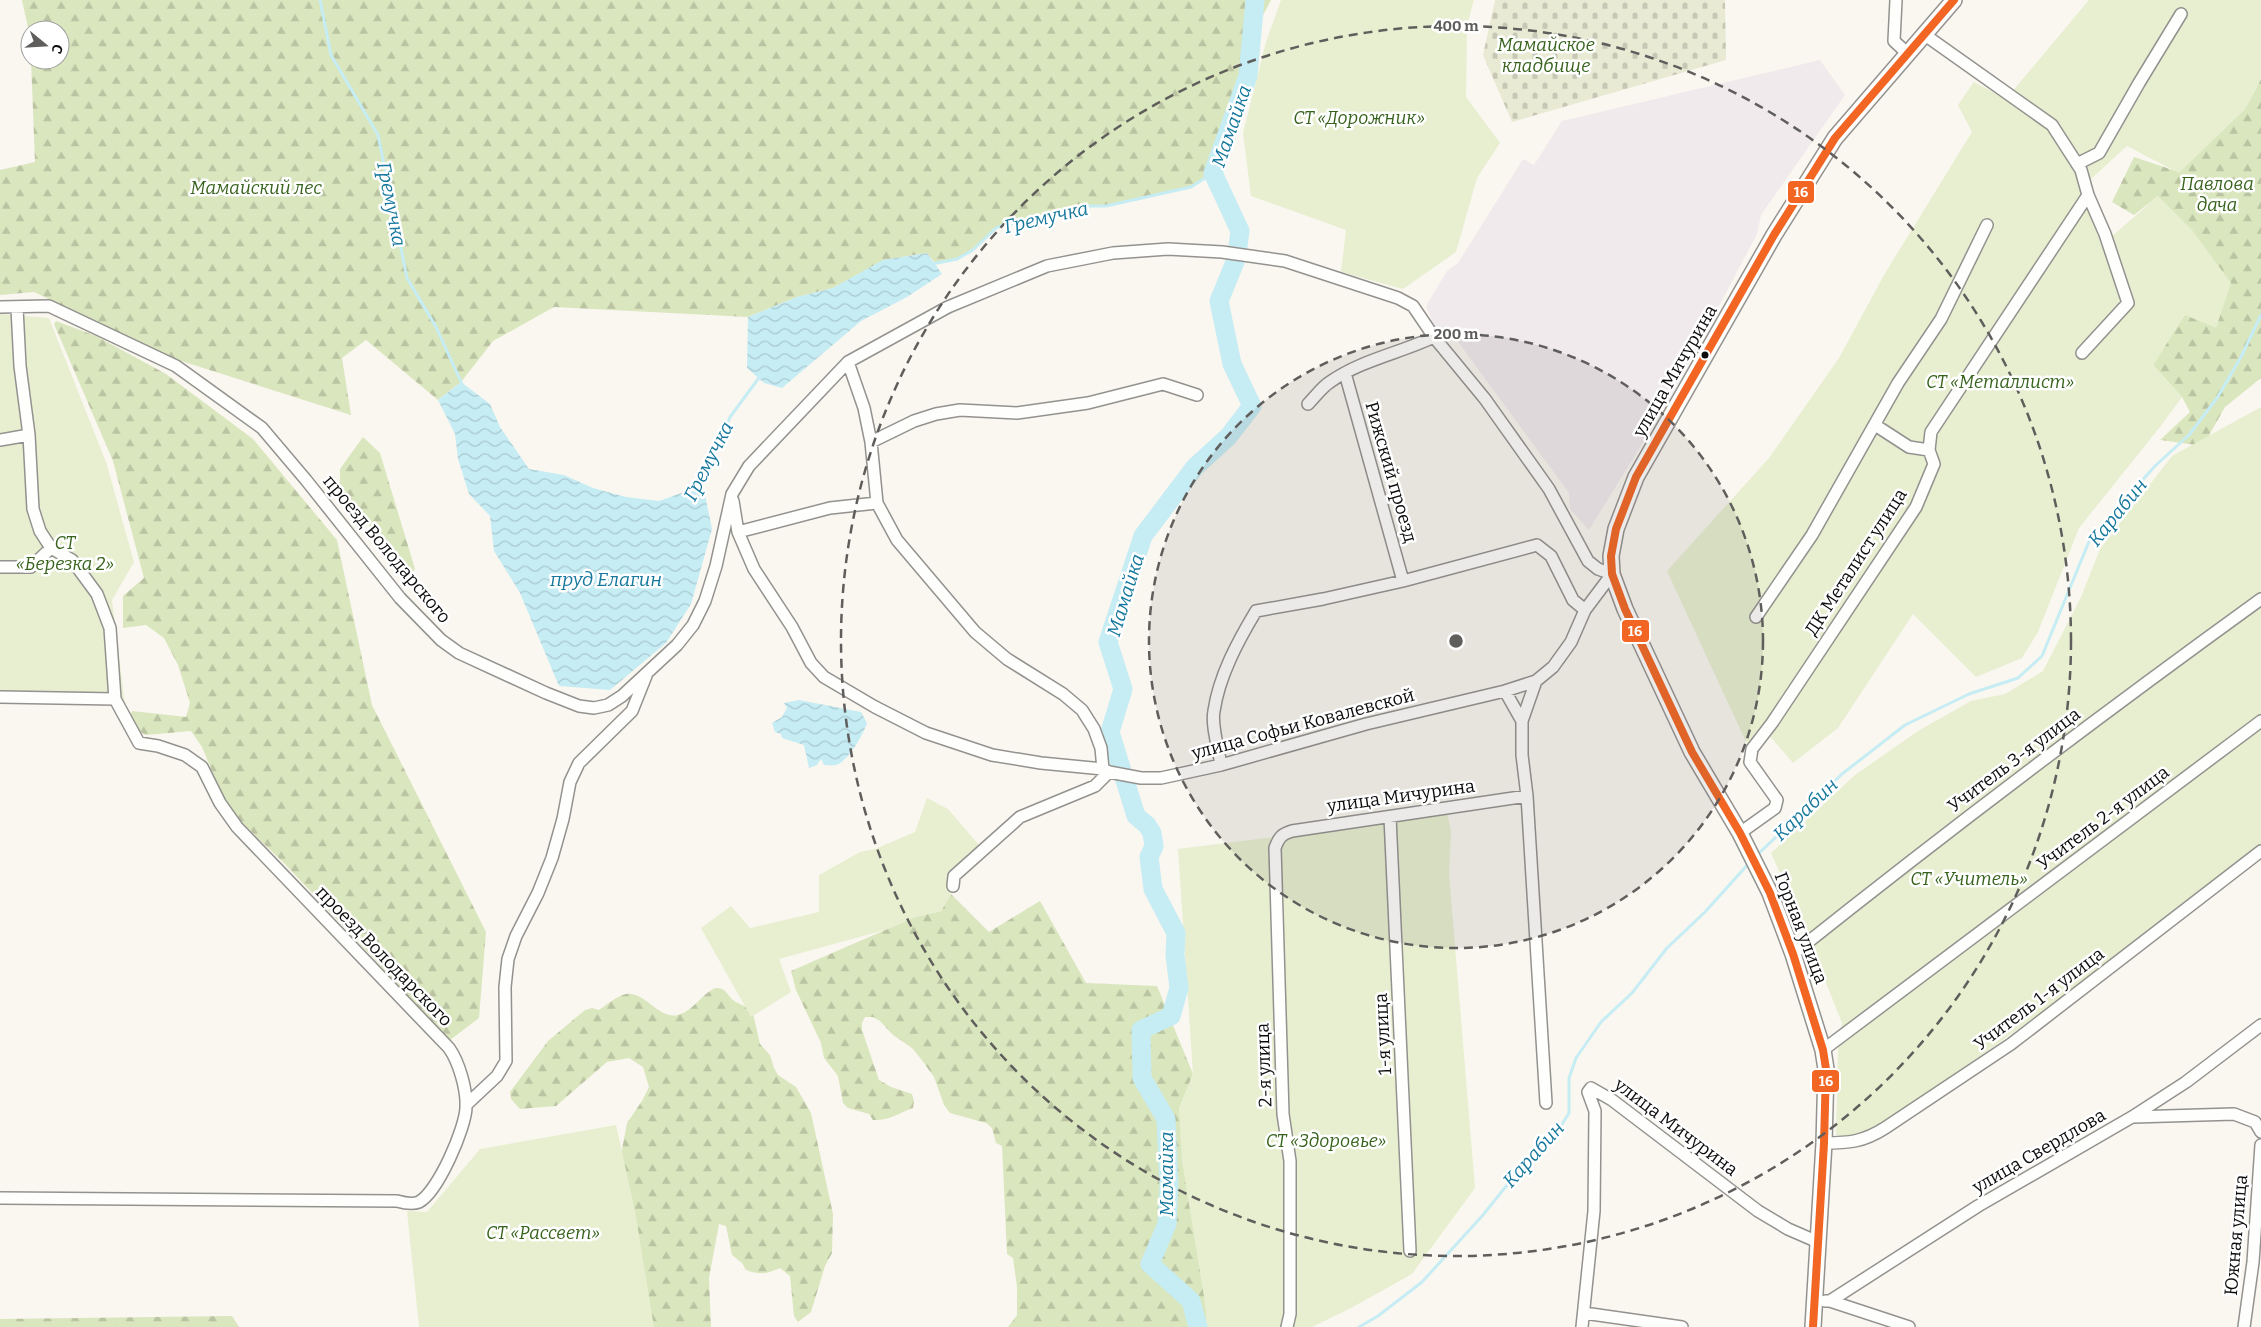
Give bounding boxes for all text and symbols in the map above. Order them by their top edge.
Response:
text: 400 m [1433,17,1479,35]
north arrow [20,20,70,70]
park label: Мамайское кладбище [1497,34,1595,77]
text: С [47,42,66,56]
water label: Мамайка [1207,82,1256,170]
park label: СТ «Дорожник» [1293,107,1425,129]
water label: Гремучка [372,160,411,248]
park label: Павлова дача [2180,173,2254,216]
park label: Мамайский лес [190,177,322,199]
line badge: 16 [1787,180,1815,204]
text: 16 [1794,184,1808,201]
water label: Гремучка [1002,197,1091,238]
street label: улица Мичурина [1628,301,1722,442]
text: 200 m [1434,325,1479,343]
unlabelled marker [1700,350,1710,360]
park label: СТ «Металлист» [1926,371,2074,393]
street label: Рижский проезд [1360,399,1422,545]
water label: Гремучка [679,418,738,505]
street label: проезд Володарского [318,470,456,628]
water label: Карабин [2083,474,2152,551]
street label: ДК Металист улица [1800,484,1912,639]
park label: СТ «Березка 2» [16,532,114,575]
water label: Мамайка [1102,551,1149,639]
water label: пруд Елагин [549,568,662,591]
line badge: 16 [1621,619,1650,643]
text: 16 [1628,623,1642,640]
centre of rings [1447,632,1465,650]
street label: улица Софьи Ковалевской [1188,684,1417,765]
street label: Учитель 3-я улица [1943,703,2085,817]
street label: Учитель 2-я улица [2033,761,2174,875]
water label: Карабин [1768,773,1842,846]
street label: улица Мичурина [1325,775,1476,817]
park label: СТ «Учитель» [1910,868,2028,890]
street label: Горная улица [1770,869,1832,987]
street label: проезд Володарского [311,881,457,1031]
street label: Учитель 1-я улица [1970,943,2109,1055]
street label: 1-я улица [1370,992,1396,1076]
street label: 2-я улица [1252,1022,1276,1108]
line badge: 16 [1811,1069,1840,1093]
street label: улица Мичурина [1609,1073,1742,1181]
text: 16 [1819,1073,1833,1090]
street label: улица Свердлова [1968,1104,2110,1199]
water label: Карабин [1498,1117,1569,1192]
park label: СТ «Здоровье» [1266,1130,1386,1152]
water label: Мамайка [1155,1131,1178,1217]
street label: Южная улица [2220,1174,2252,1296]
park label: СТ «Рассвет» [486,1222,600,1244]

